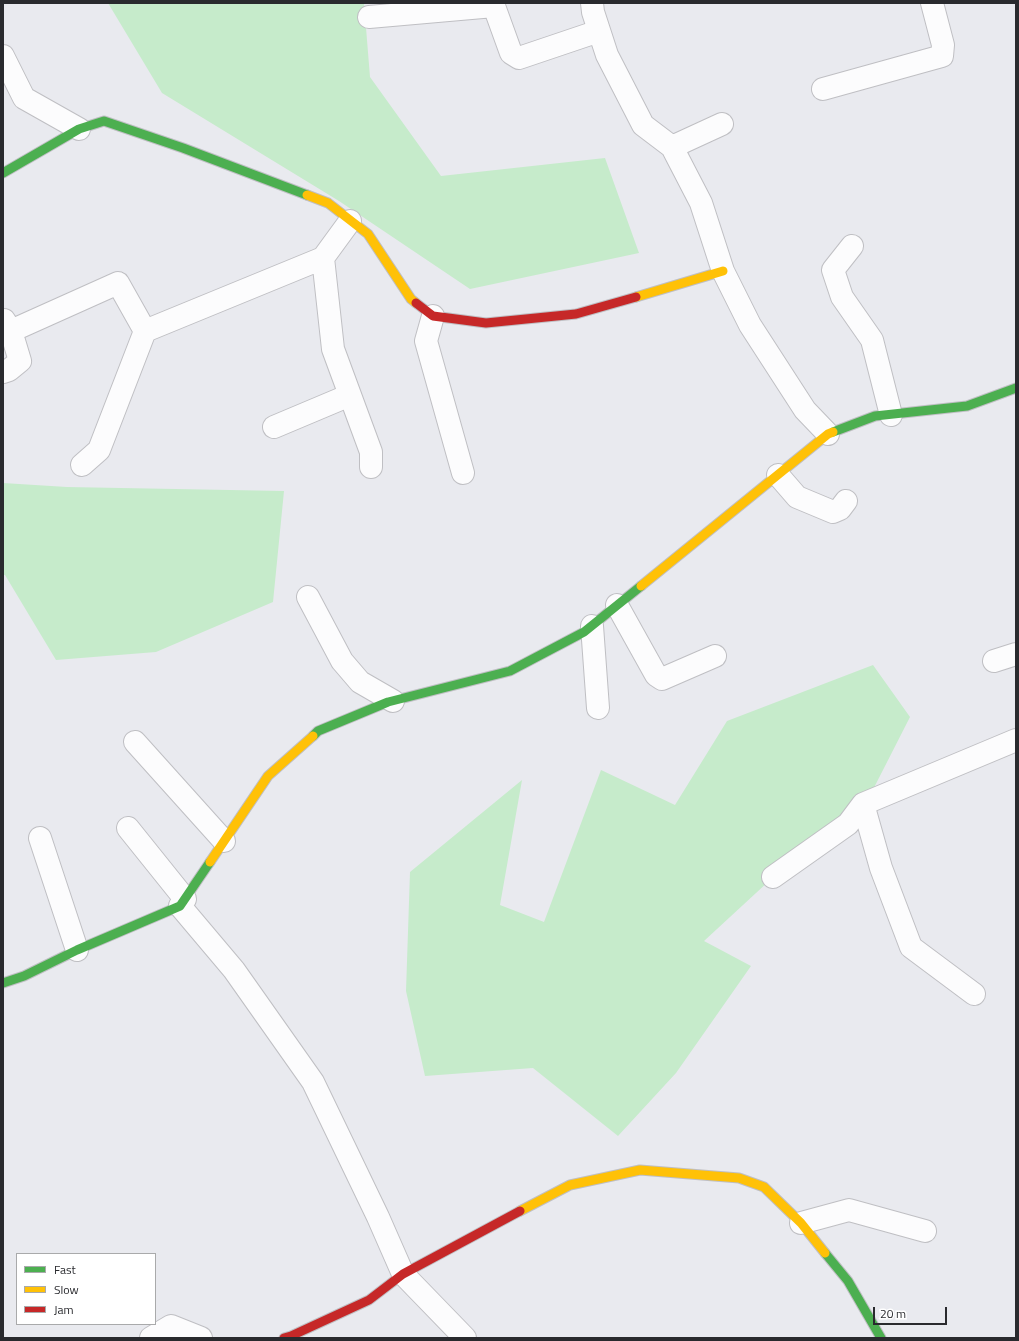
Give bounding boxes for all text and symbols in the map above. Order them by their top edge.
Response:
legend [16,1253,156,1325]
text: Fast [54,1260,76,1279]
text: Slow [54,1280,79,1299]
scale bar [875,1299,949,1325]
text: Jam [54,1300,74,1319]
text: 20 m [880,1304,906,1323]

